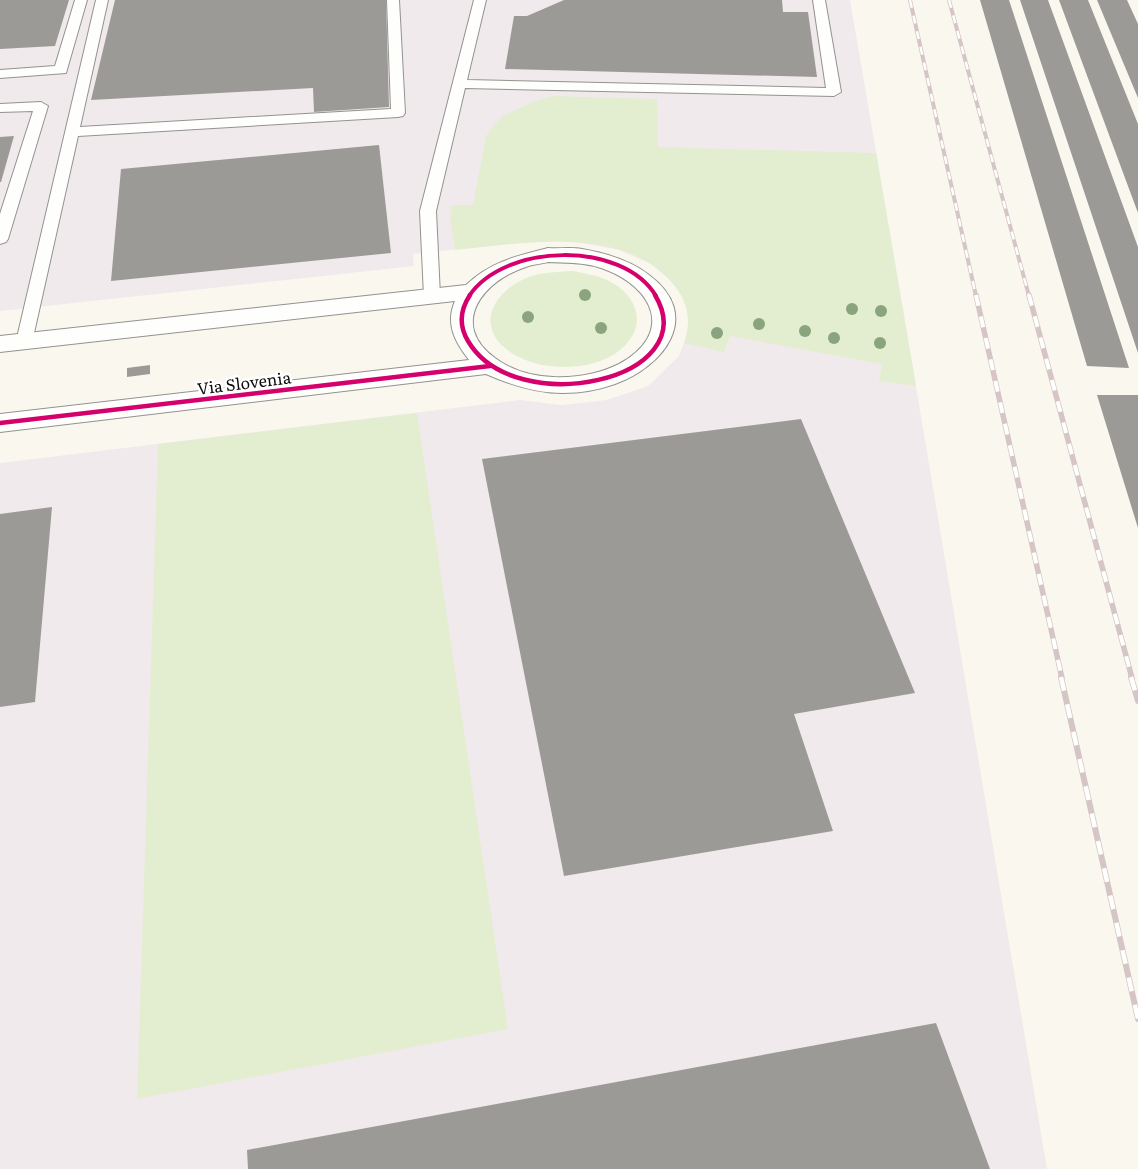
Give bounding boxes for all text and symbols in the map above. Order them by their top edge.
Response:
street label: Via Slovenia [196,364,293,400]

